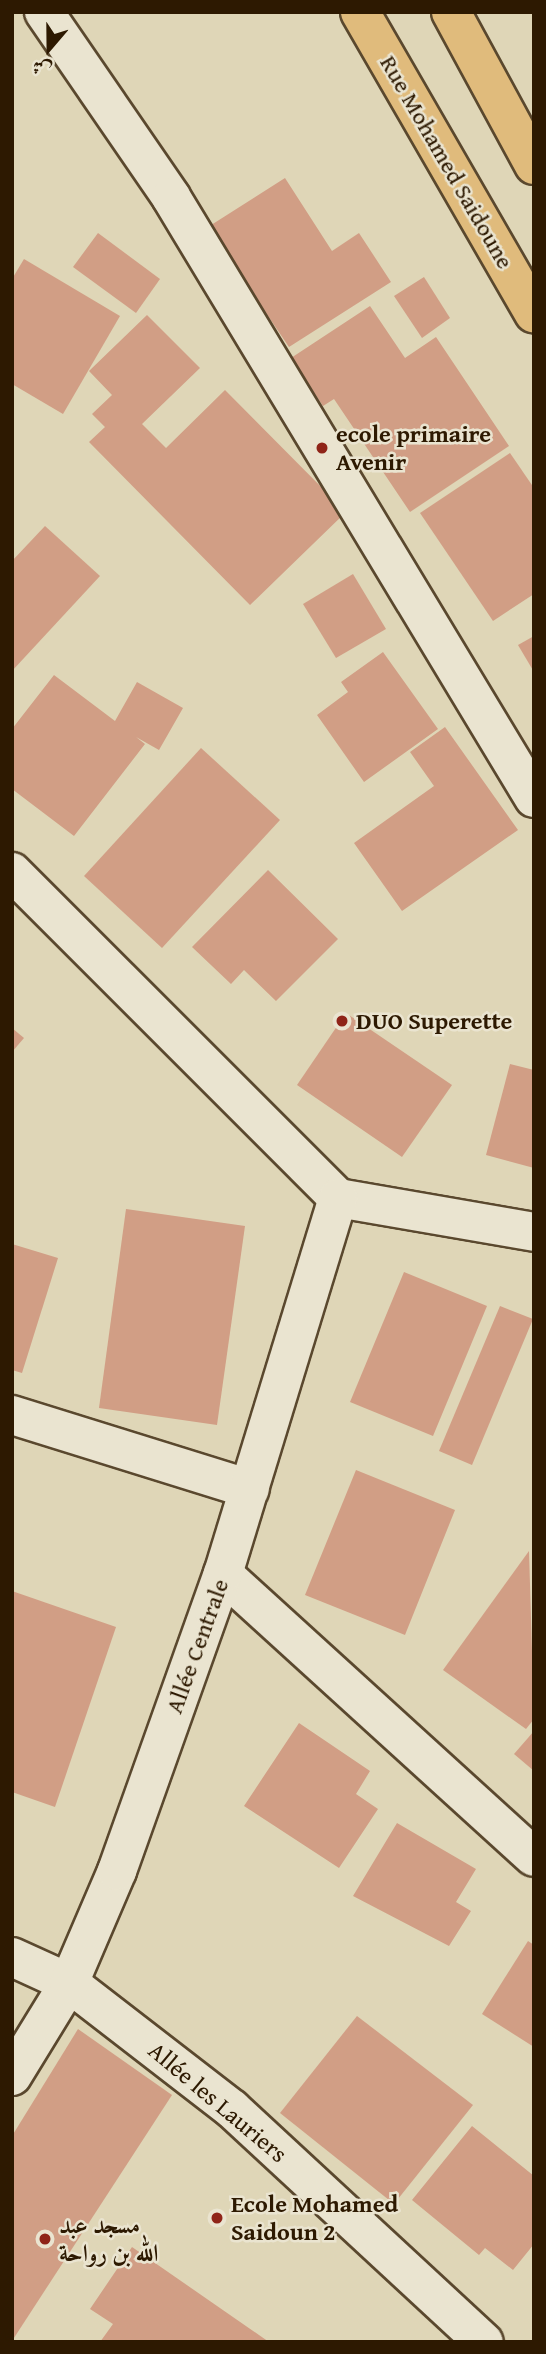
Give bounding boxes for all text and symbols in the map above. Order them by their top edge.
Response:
north arrow [14,14,84,84]
street label: Rue Mohamed Saidoune [374,50,520,274]
text: ش [28,52,55,85]
place label: ecole primaire Avenir [336,420,491,476]
marker: ecole primaire Avenir [314,440,330,456]
place label: DUO Superette [356,1007,512,1035]
marker: DUO Superette [334,1013,350,1029]
street label: Allée Centrale [159,1575,235,1717]
street label: Allée les Lauriers [143,2036,293,2168]
place label: Ecole Mohamed Saidoun 2 [231,2190,398,2246]
marker: Ecole Mohamed Saidoun 2 [209,2210,225,2226]
place label: مسجد عبد الله بن رواحة [59,2211,159,2267]
marker: مسجد عبد الله بن رواحة [37,2231,53,2247]

